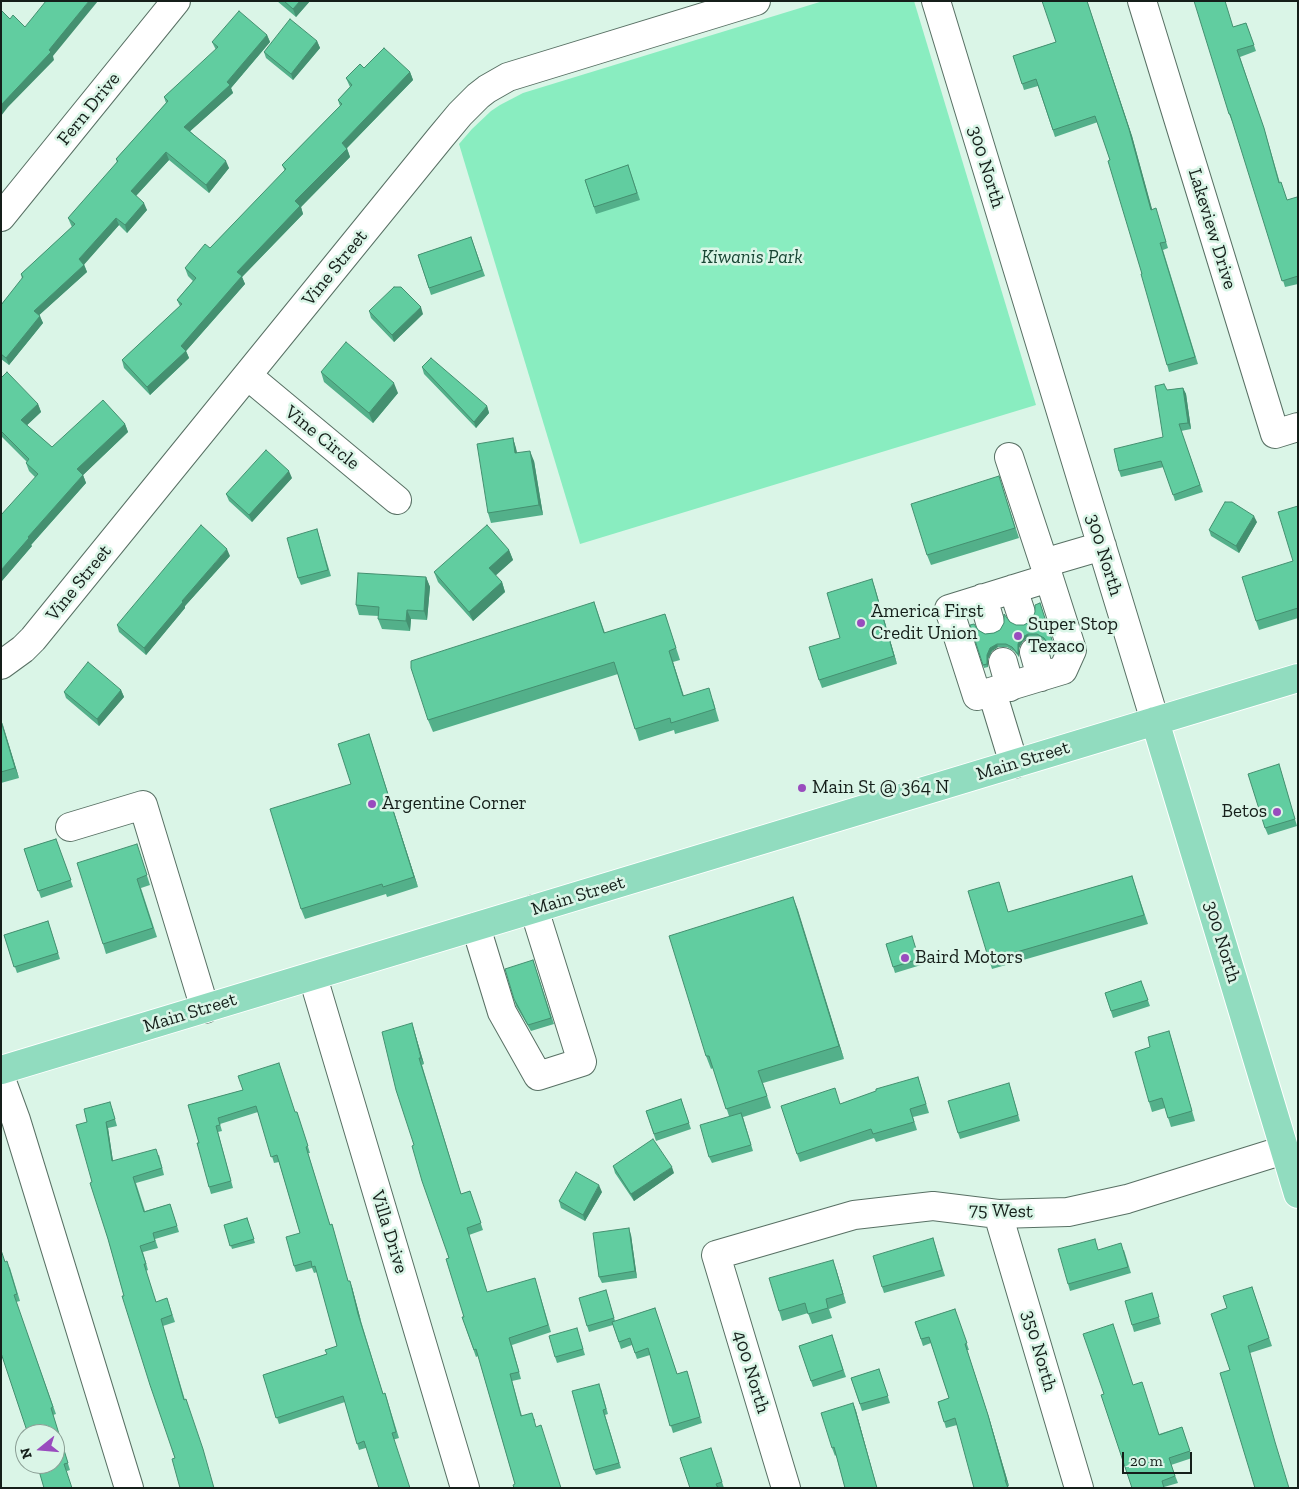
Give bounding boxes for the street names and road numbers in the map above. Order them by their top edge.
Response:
street label: Fern Drive [53,68,125,150]
street label: 300 North [963,123,1009,211]
street label: Lakeview Drive [1183,166,1241,292]
street label: Vine Street [297,225,373,311]
street label: Vine Circle [280,401,364,475]
street label: 300 North [1081,511,1127,599]
street label: Vine Street [41,540,117,626]
street label: Main Street [974,736,1072,786]
street label: Main Street [529,871,627,921]
street label: 300 North [1199,898,1245,986]
street label: Main Street [141,988,239,1038]
street label: Villa Drive [366,1188,412,1276]
street label: 75 West [969,1198,1033,1224]
street label: 350 North [1017,1308,1061,1394]
street label: 400 North [728,1328,774,1416]

